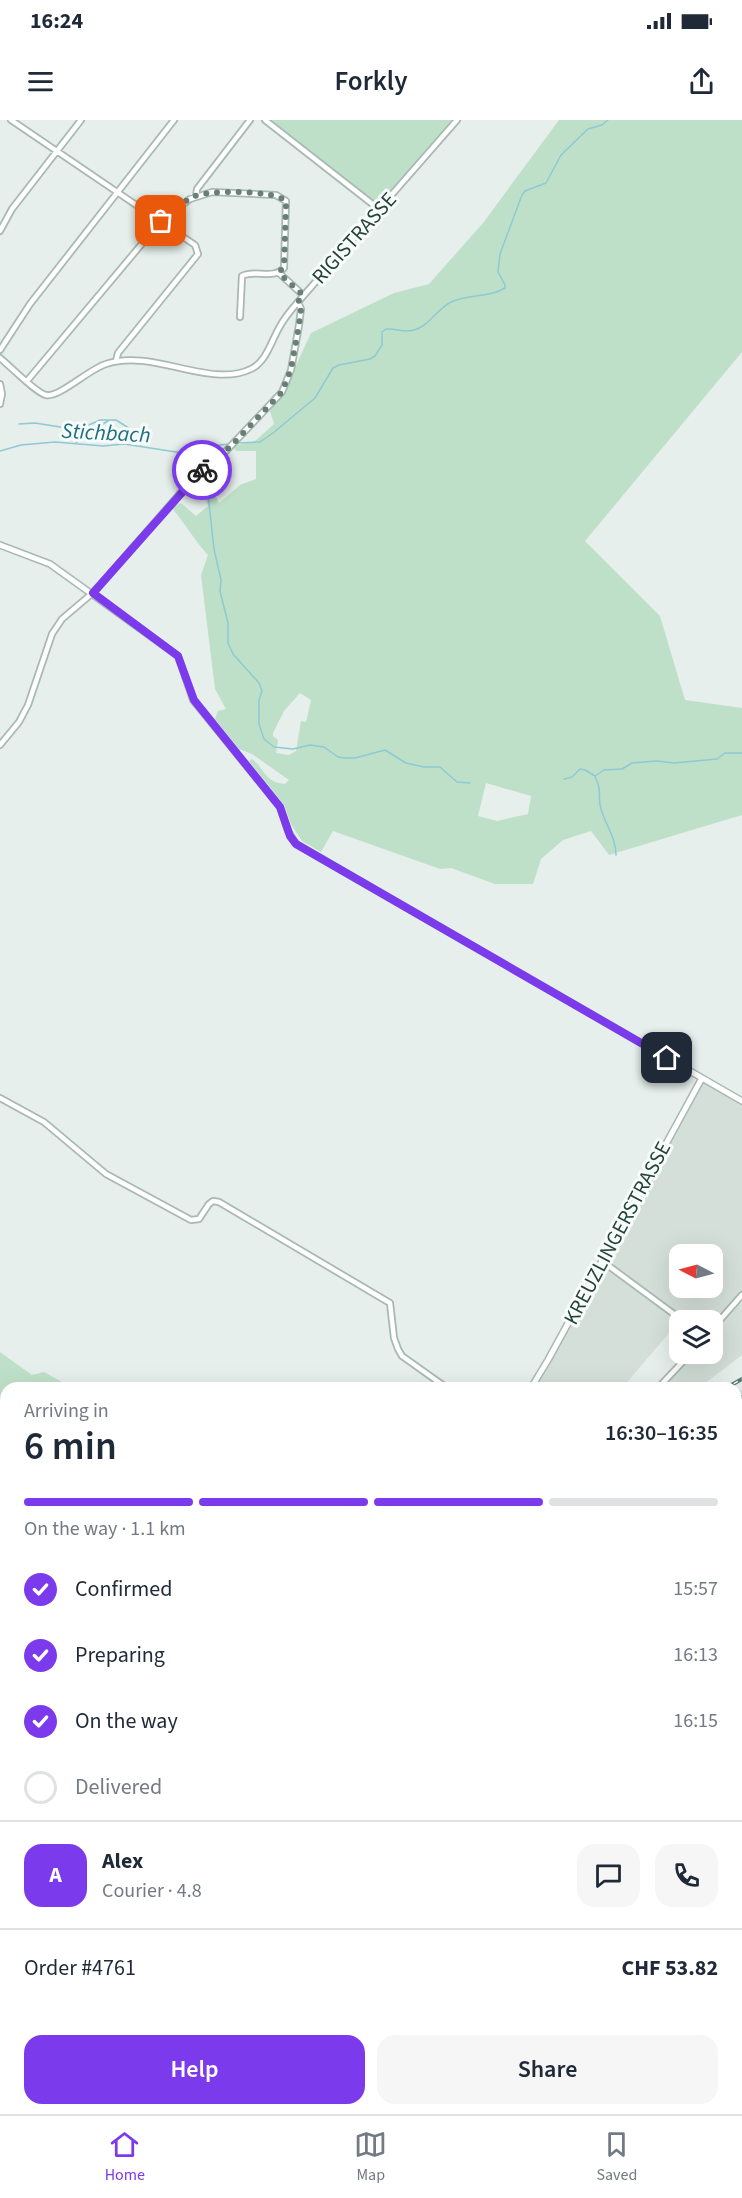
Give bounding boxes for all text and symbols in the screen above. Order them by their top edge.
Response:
text: 16:24 [30,5,83,37]
text: Forkly [334,62,408,101]
icon: menu [24,65,57,98]
icon: share [685,65,718,98]
street label: RIGISTRASSE [305,185,403,291]
pin [135,195,186,246]
icon: bag [144,204,177,237]
water label: Stichbach [61,415,151,451]
courier [172,440,232,500]
icon: bike [186,454,219,487]
pin [641,1032,692,1083]
icon: home [650,1041,683,1074]
street label: KREUZLINGERSTRASSE [556,1136,678,1330]
north arrow [669,1244,723,1298]
map controls [669,1244,723,1364]
button: layers [669,1310,723,1364]
text: Arriving in [24,1397,109,1425]
text: 16:30–16:35 [605,1417,718,1449]
text: 6 min [24,1419,117,1475]
text: On the way · 1.1 km [24,1515,186,1543]
icon: check [24,1573,57,1606]
text: Confirmed [75,1573,172,1605]
text: 15:57 [673,1575,718,1603]
icon: check [24,1639,57,1672]
text: Preparing [75,1639,165,1671]
text: 16:13 [673,1641,718,1669]
icon: check [24,1705,57,1738]
text: On the way [75,1705,178,1737]
text: 16:15 [673,1707,718,1735]
text: Delivered [75,1771,162,1803]
button: chat [577,1844,640,1907]
button: phone [655,1844,718,1907]
text: Alex [102,1845,143,1877]
text: A [49,1859,62,1891]
text: Courier · 4.8 [102,1877,202,1905]
text: Order #4761 [24,1952,136,1984]
text: CHF 53.82 [621,1952,718,1984]
button: Help [24,2035,365,2104]
button: Share [377,2035,718,2104]
tab: Home [105,2128,145,2186]
tab: Map [354,2128,387,2186]
tab: Saved [597,2128,637,2186]

